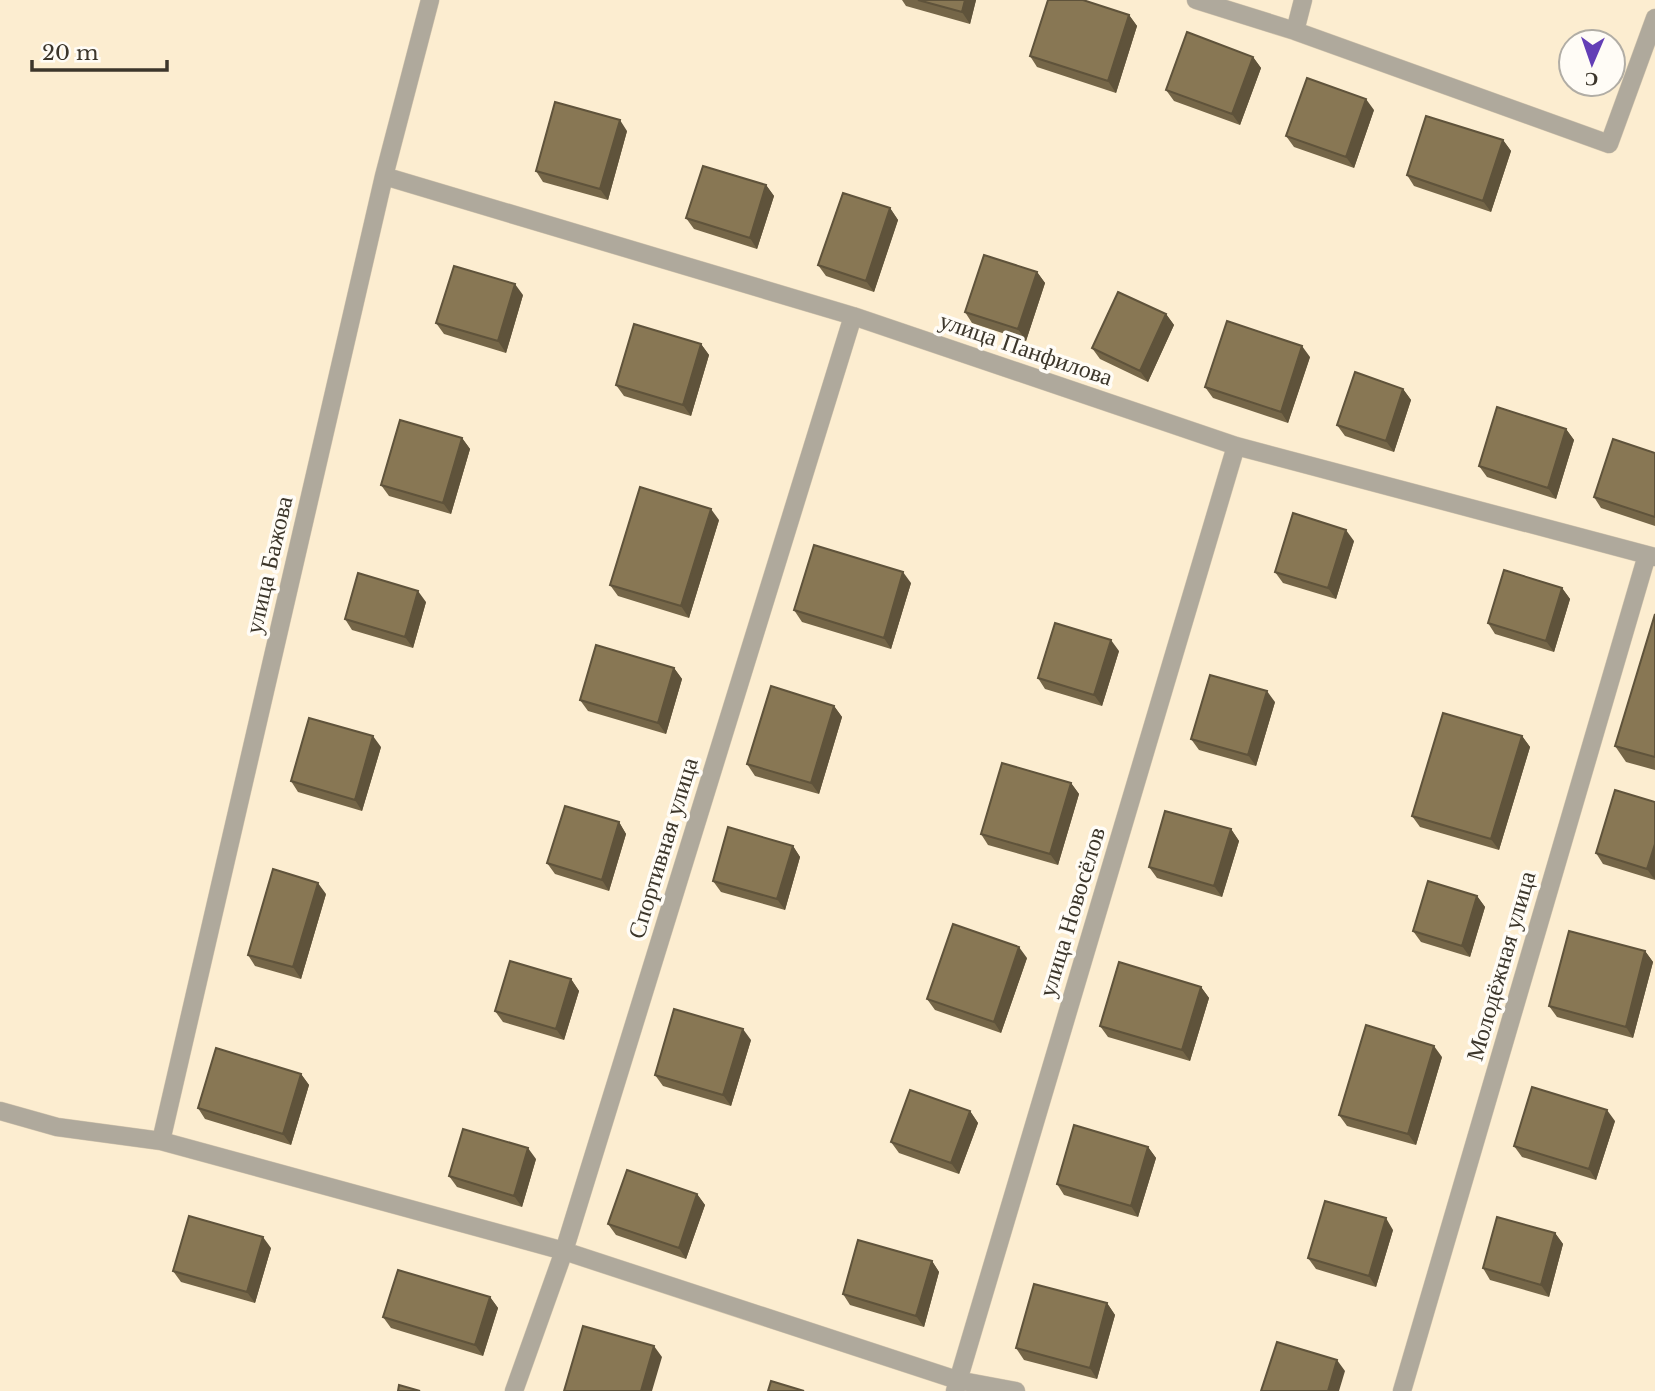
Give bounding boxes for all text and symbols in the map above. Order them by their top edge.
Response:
scale bar [32,28,166,72]
north arrow [1557,28,1627,98]
text: 20 m [42,40,99,66]
text: С [1584,68,1599,91]
street label: улица Панфилова [936,305,1117,392]
street label: улица Бажова [239,493,298,636]
street label: Спортивная улица [621,753,704,942]
street label: улица Новосёлов [1032,824,1111,1000]
street label: Молодёжная улица [1460,867,1542,1064]

